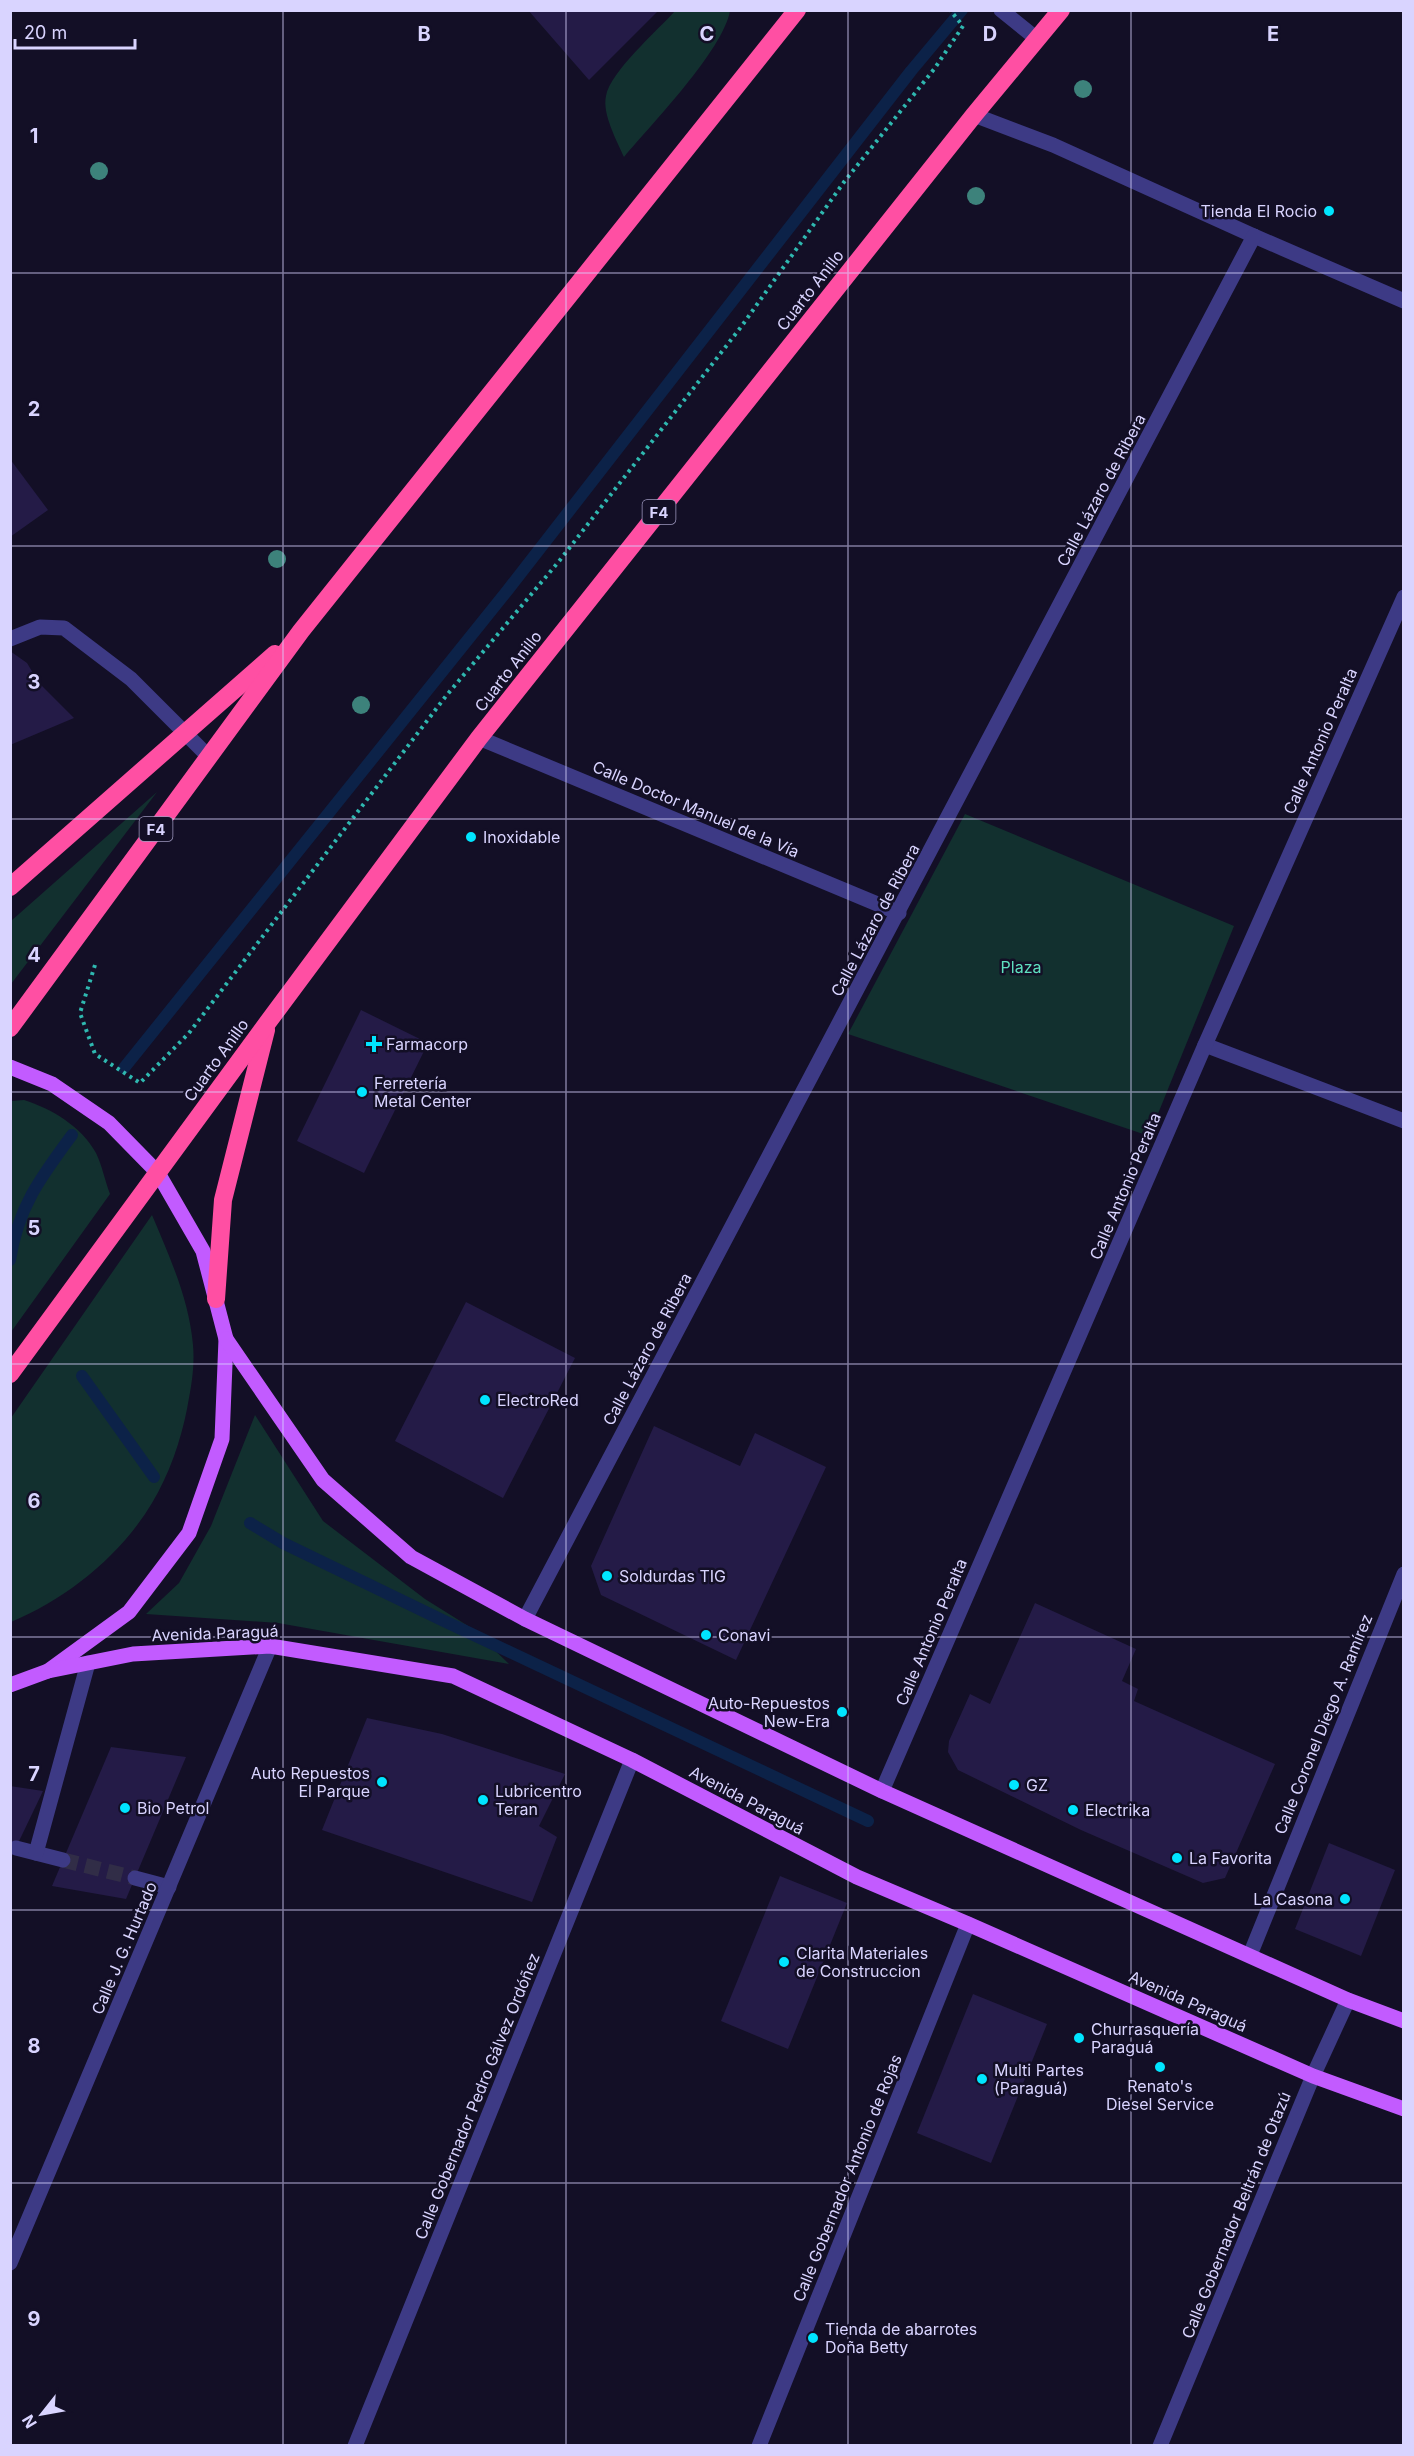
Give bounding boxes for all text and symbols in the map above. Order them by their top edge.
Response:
scale bar [15,12,135,50]
text: 20 m [24,22,67,43]
text: B [417,22,431,46]
text: C [700,22,714,46]
text: D [983,22,997,46]
text: E [1267,22,1279,46]
text: 1 [30,124,38,148]
place label: Tienda El Rocio [1200,201,1317,221]
marker: Tienda El Rocio [1322,204,1336,218]
street label: Cuarto Anillo [772,246,848,334]
text: 2 [28,397,40,421]
street label: Calle Lázaro de Ribera [1052,410,1150,570]
road number: F4 [642,500,676,524]
street label: Cuarto Anillo [470,627,546,715]
street label: Calle Antonio Peralta [1279,665,1361,817]
text: 3 [28,670,40,694]
street label: Calle Doctor Manuel de la Vía [590,756,802,862]
road number: F4 [140,817,172,841]
place label: Inoxidable [483,827,560,847]
marker: Inoxidable [464,830,478,844]
street label: Calle Lázaro de Ribera [826,840,924,1000]
text: 4 [27,943,41,967]
park label: Plaza [1001,957,1041,977]
street label: Cuarto Anillo [179,1015,253,1105]
place label: Farmacorp [386,1034,468,1054]
marker: Farmacorp [367,1037,381,1051]
place label: Ferretería Metal Center [374,1073,471,1111]
marker: Ferretería Metal Center [355,1085,369,1099]
street label: Calle Antonio Peralta [1085,1110,1165,1262]
text: 5 [28,1216,40,1240]
street label: Calle Lázaro de Ribera [598,1269,696,1429]
place label: ElectroRed [497,1390,579,1410]
marker: ElectroRed [478,1393,492,1407]
text: 6 [28,1489,41,1513]
street label: Calle Antonio Peralta [891,1556,971,1708]
place label: Soldurdas TIG [619,1566,726,1586]
marker: Soldurdas TIG [600,1569,614,1583]
street label: Calle Coronel Diego A. Ramírez [1270,1611,1376,1837]
street label: Avenida Paraguá [151,1621,279,1645]
place label: Conavi [718,1625,770,1645]
marker: Conavi [699,1628,713,1642]
place label: Auto-Repuestos New-Era [708,1693,830,1731]
marker: Auto-Repuestos New-Era [835,1705,849,1719]
street label: Avenida Paraguá [686,1761,808,1839]
text: 7 [28,1762,40,1786]
place label: Auto Repuestos El Parque [251,1763,370,1801]
marker: Auto Repuestos El Parque [375,1775,389,1789]
place label: GZ [1026,1775,1048,1795]
marker: GZ [1007,1778,1021,1792]
place label: Lubricentro Teran [495,1781,582,1819]
marker: Lubricentro Teran [476,1793,490,1807]
place label: Bio Petrol [137,1798,209,1818]
place label: Electrika [1085,1800,1150,1820]
marker: Bio Petrol [118,1801,132,1815]
marker: Electrika [1066,1803,1080,1817]
place label: La Favorita [1189,1848,1272,1868]
marker: La Favorita [1170,1851,1184,1865]
street label: Calle J. G. Hurtado [87,1879,161,2017]
place label: La Casona [1253,1889,1333,1909]
marker: La Casona [1338,1892,1352,1906]
place label: Clarita Materiales de Construccion [796,1943,928,1981]
street label: Calle Gobernador Pedro Gálvez Ordóñez [410,1950,544,2242]
marker: Clarita Materiales de Construccion [777,1955,791,1969]
street label: Avenida Paraguá [1126,1966,1250,2036]
place label: Churrasquería Paraguá [1091,2019,1199,2057]
marker: Churrasquería Paraguá [1072,2031,1086,2045]
text: 8 [27,2034,41,2058]
street label: Calle Gobernador Antonio de Rojas [788,2052,906,2304]
place label: Multi Partes (Paraguá) [994,2060,1084,2098]
marker: Renato's Diesel Service [1153,2060,1167,2074]
marker: Multi Partes (Paraguá) [975,2072,989,2086]
place label: Renato's Diesel Service [1106,2076,1214,2114]
street label: Calle Gobernador Beltrán de Otazú [1177,2089,1295,2341]
text: 9 [28,2307,41,2331]
place label: Tienda de abarrotes Doña Betty [825,2319,977,2357]
marker: Tienda de abarrotes Doña Betty [806,2331,820,2345]
north arrow [12,2384,72,2444]
text: N [17,2411,41,2432]

